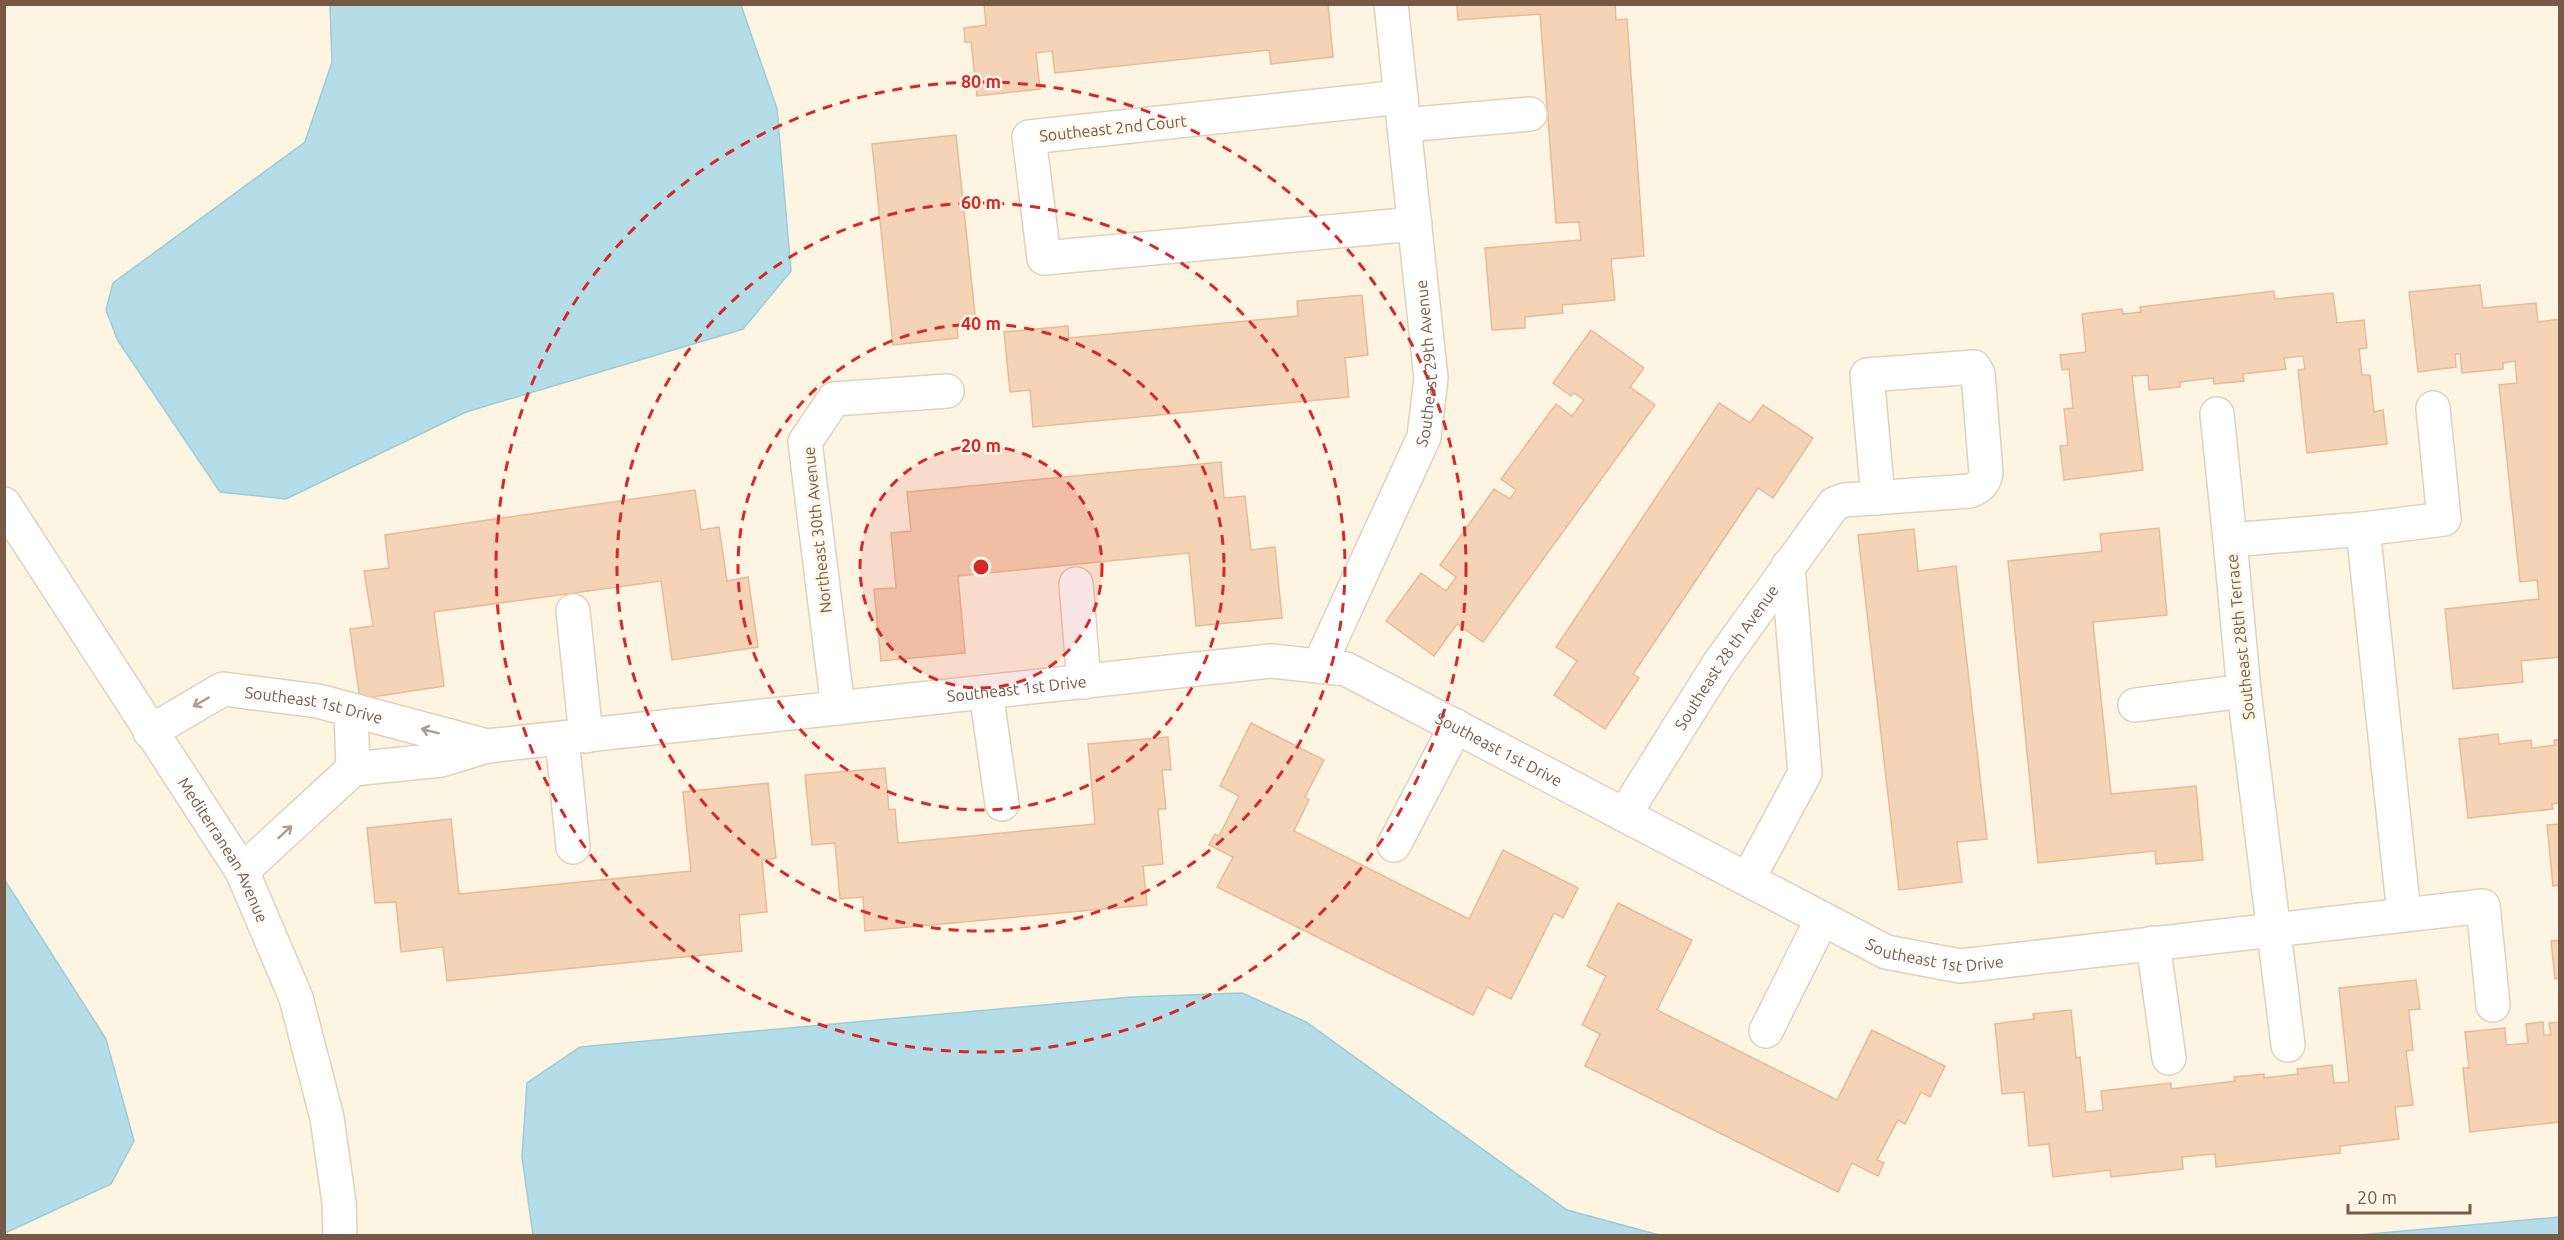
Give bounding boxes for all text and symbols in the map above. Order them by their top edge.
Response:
text: 80 m [961,71,1001,91]
street label: Southeast 2nd Court [1038,111,1188,145]
text: 60 m [961,192,1001,212]
street label: Southeast 29th Avenue [1412,279,1440,450]
text: 40 m [961,313,1001,333]
text: 20 m [961,435,1001,455]
street label: Northeast 30th Avenue [799,446,835,614]
street label: Southeast 28th Terrace [2222,553,2258,721]
centre of rings [971,557,991,577]
street label: Southeast 28 th Avenue [1671,581,1782,733]
street label: Southeast 1st Drive [946,672,1087,705]
street label: Southeast 1st Drive [244,683,385,727]
one-way arrow [193,696,210,708]
street label: Southeast 1st Drive [1433,709,1565,790]
one-way arrow [421,725,440,736]
street label: Mediterranean Avenue [175,774,272,925]
one-way arrow [277,825,292,839]
street label: Southeast 1st Drive [1863,934,2005,975]
scale bar [2348,1177,2470,1215]
text: 20 m [2357,1187,2397,1207]

